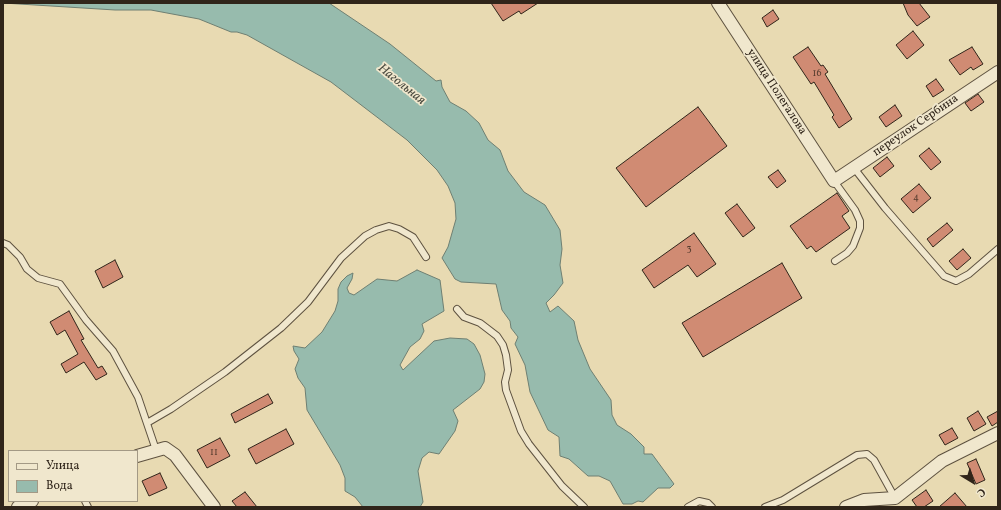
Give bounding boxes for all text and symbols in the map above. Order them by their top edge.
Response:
street label: улица Полегалова [743,46,809,138]
water label: Нагольная [374,61,428,109]
house number: 16 [813,68,821,80]
street label: переулок Сербина [870,92,962,160]
house number: 4 [913,192,919,204]
house number: 3 [686,243,692,255]
house number: 11 [210,447,218,459]
legend [8,450,138,502]
text: Улица [46,458,79,474]
north arrow [953,462,993,502]
text: Вода [46,478,73,494]
text: С [973,484,988,500]

